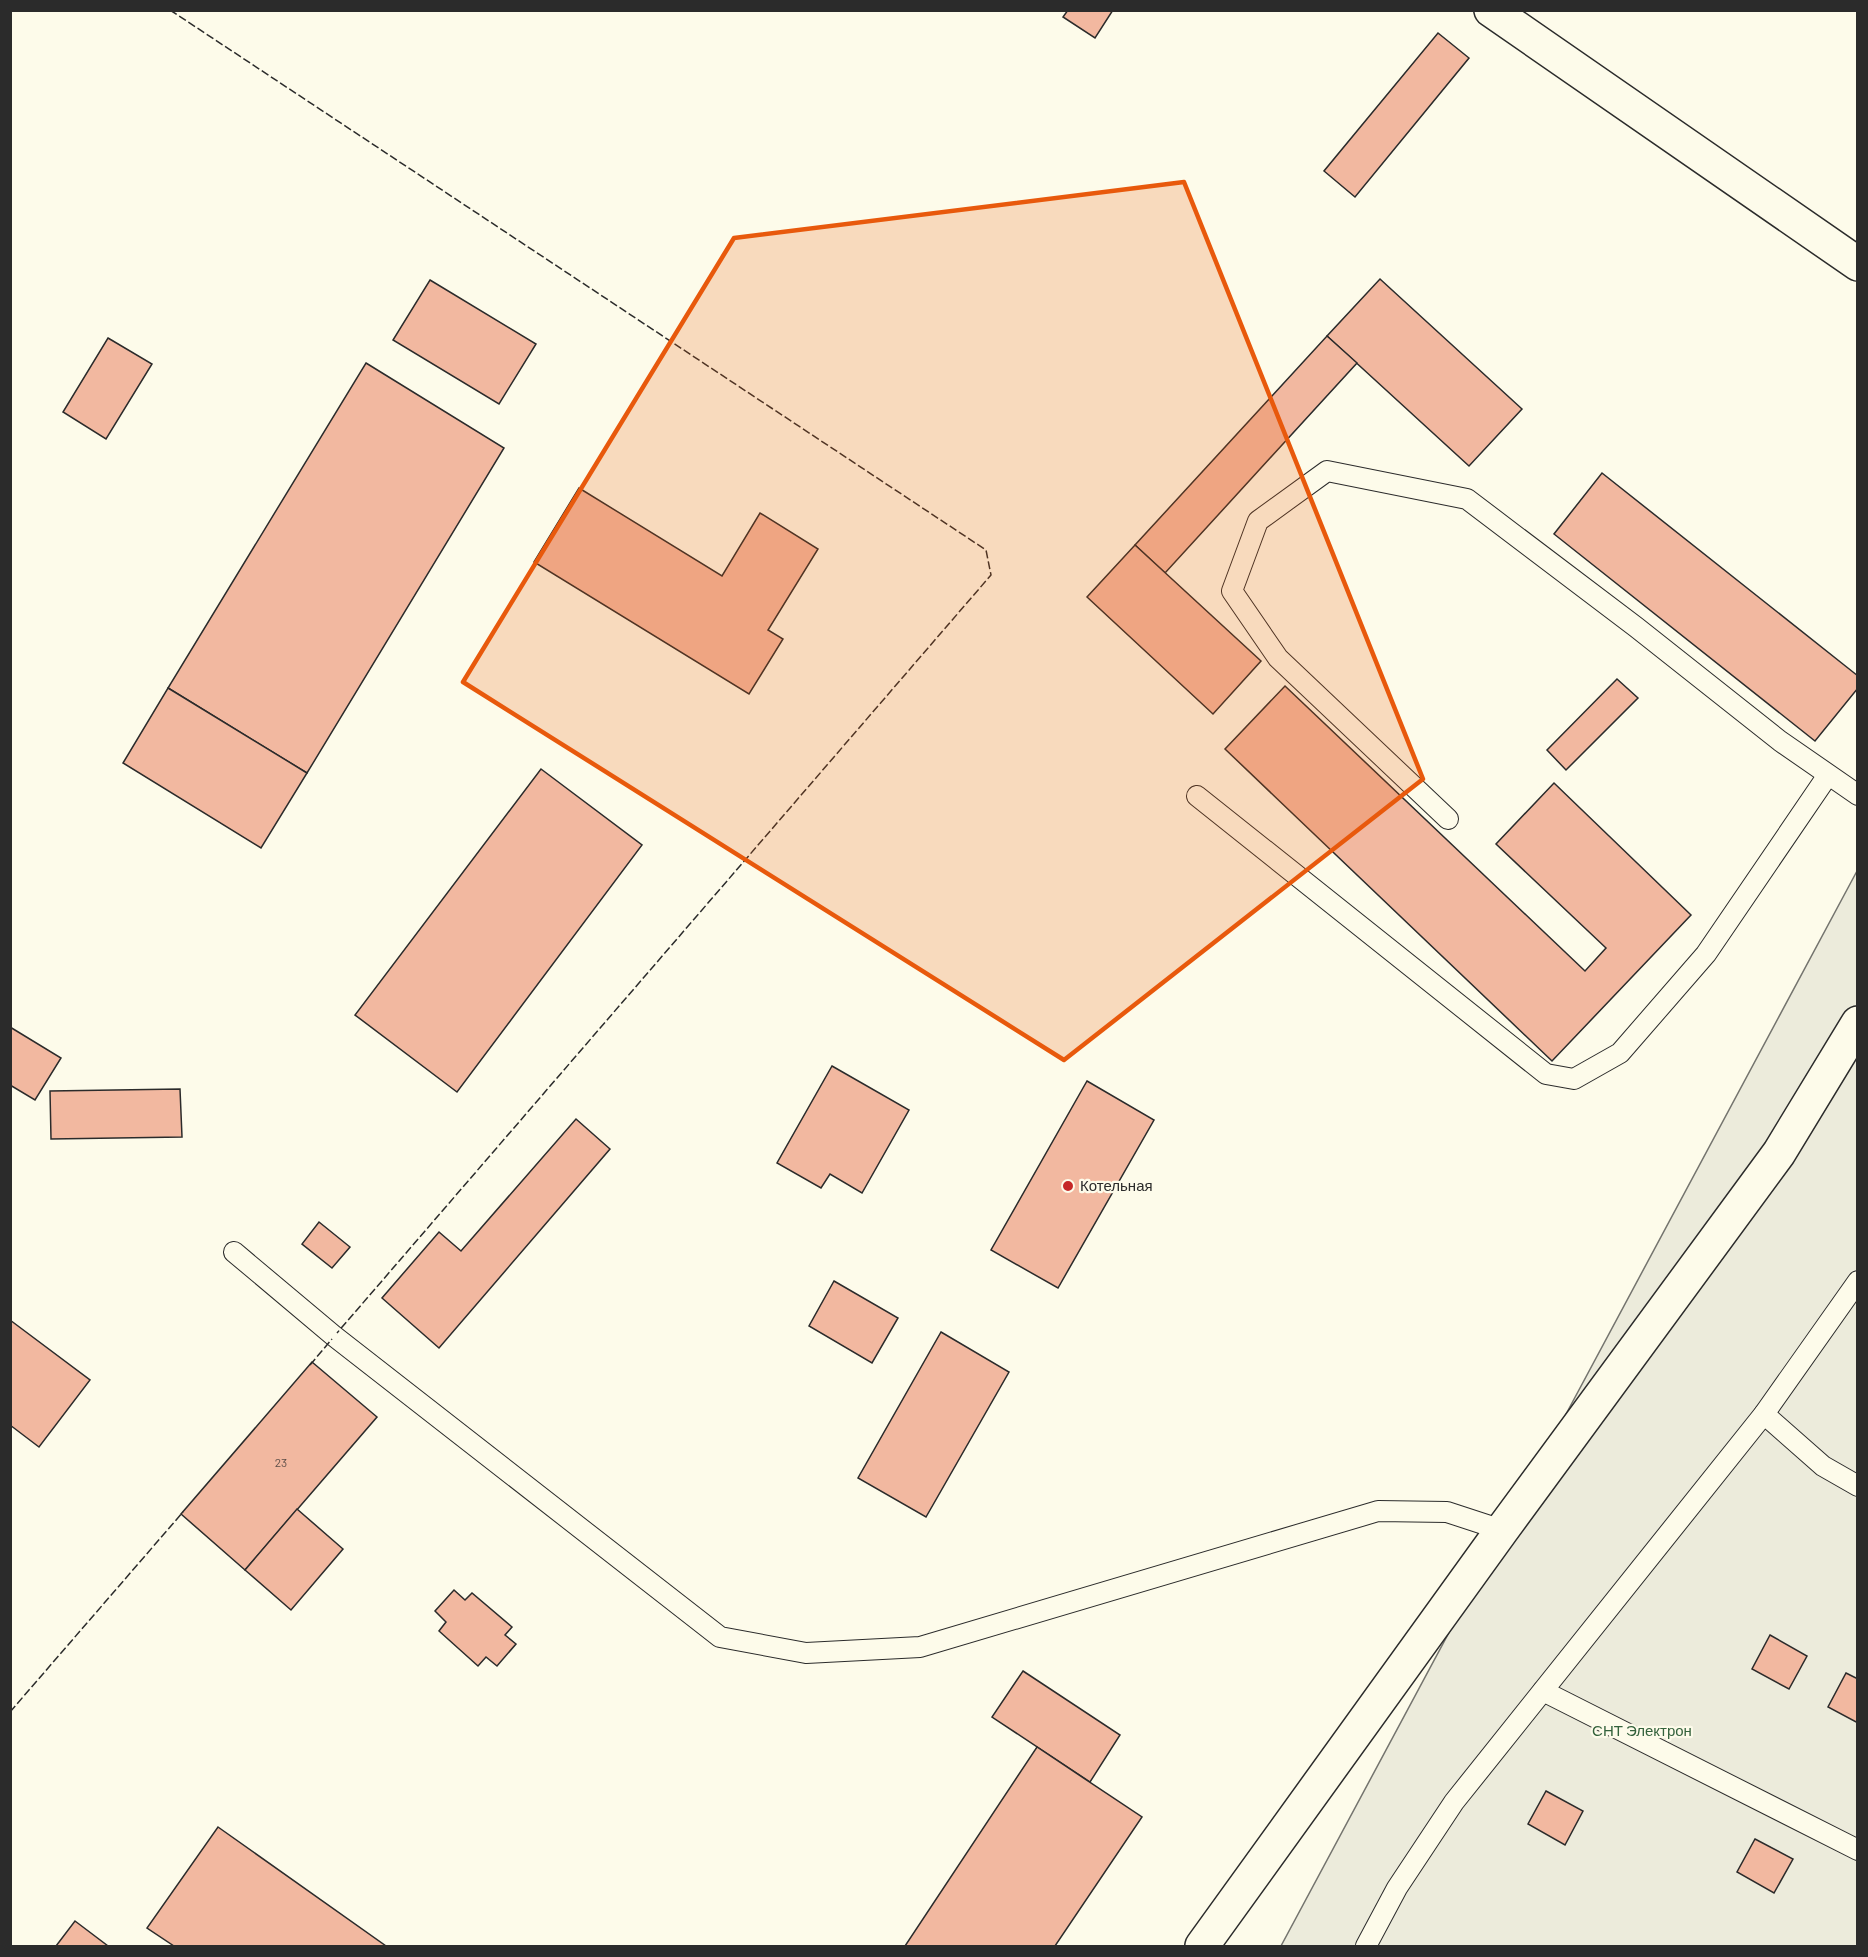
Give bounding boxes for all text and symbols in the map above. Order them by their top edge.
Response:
place label: Котельная [1080,1176,1153,1194]
marker: Котельная [1061,1179,1075,1193]
house number: 23 [275,1455,287,1469]
park label: СНТ Электрон [1592,1721,1692,1739]

